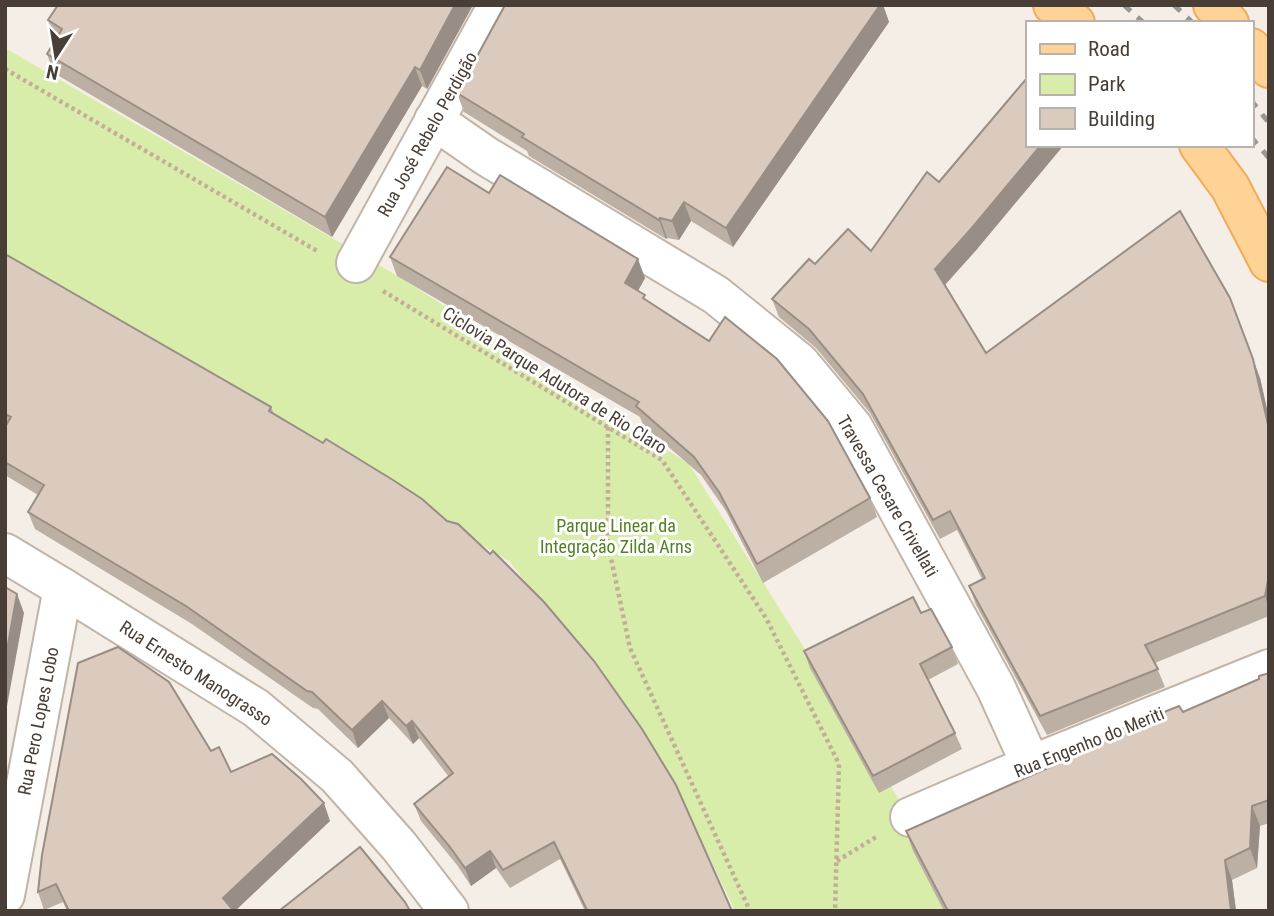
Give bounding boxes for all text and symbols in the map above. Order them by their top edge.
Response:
north arrow [21,21,91,91]
legend [1026,21,1253,147]
text: Road [1088,37,1130,61]
street label: Rua José Rebelo Perdigão [373,48,481,220]
text: N [44,60,61,85]
text: Park [1088,72,1126,96]
text: Building [1088,107,1155,131]
street label: Ciclovia Parque Adutora de Rio Claro [439,302,671,458]
street label: Travessa Cesare Crivellati [833,411,943,581]
park label: Parque Linear da Integração Zilda Arns [540,515,692,557]
street label: Rua Ernesto Manograsso [116,616,276,730]
street label: Rua Pero Lopes Lobo [13,645,63,797]
street label: Rua Engenho do Meriti [1011,702,1167,782]

